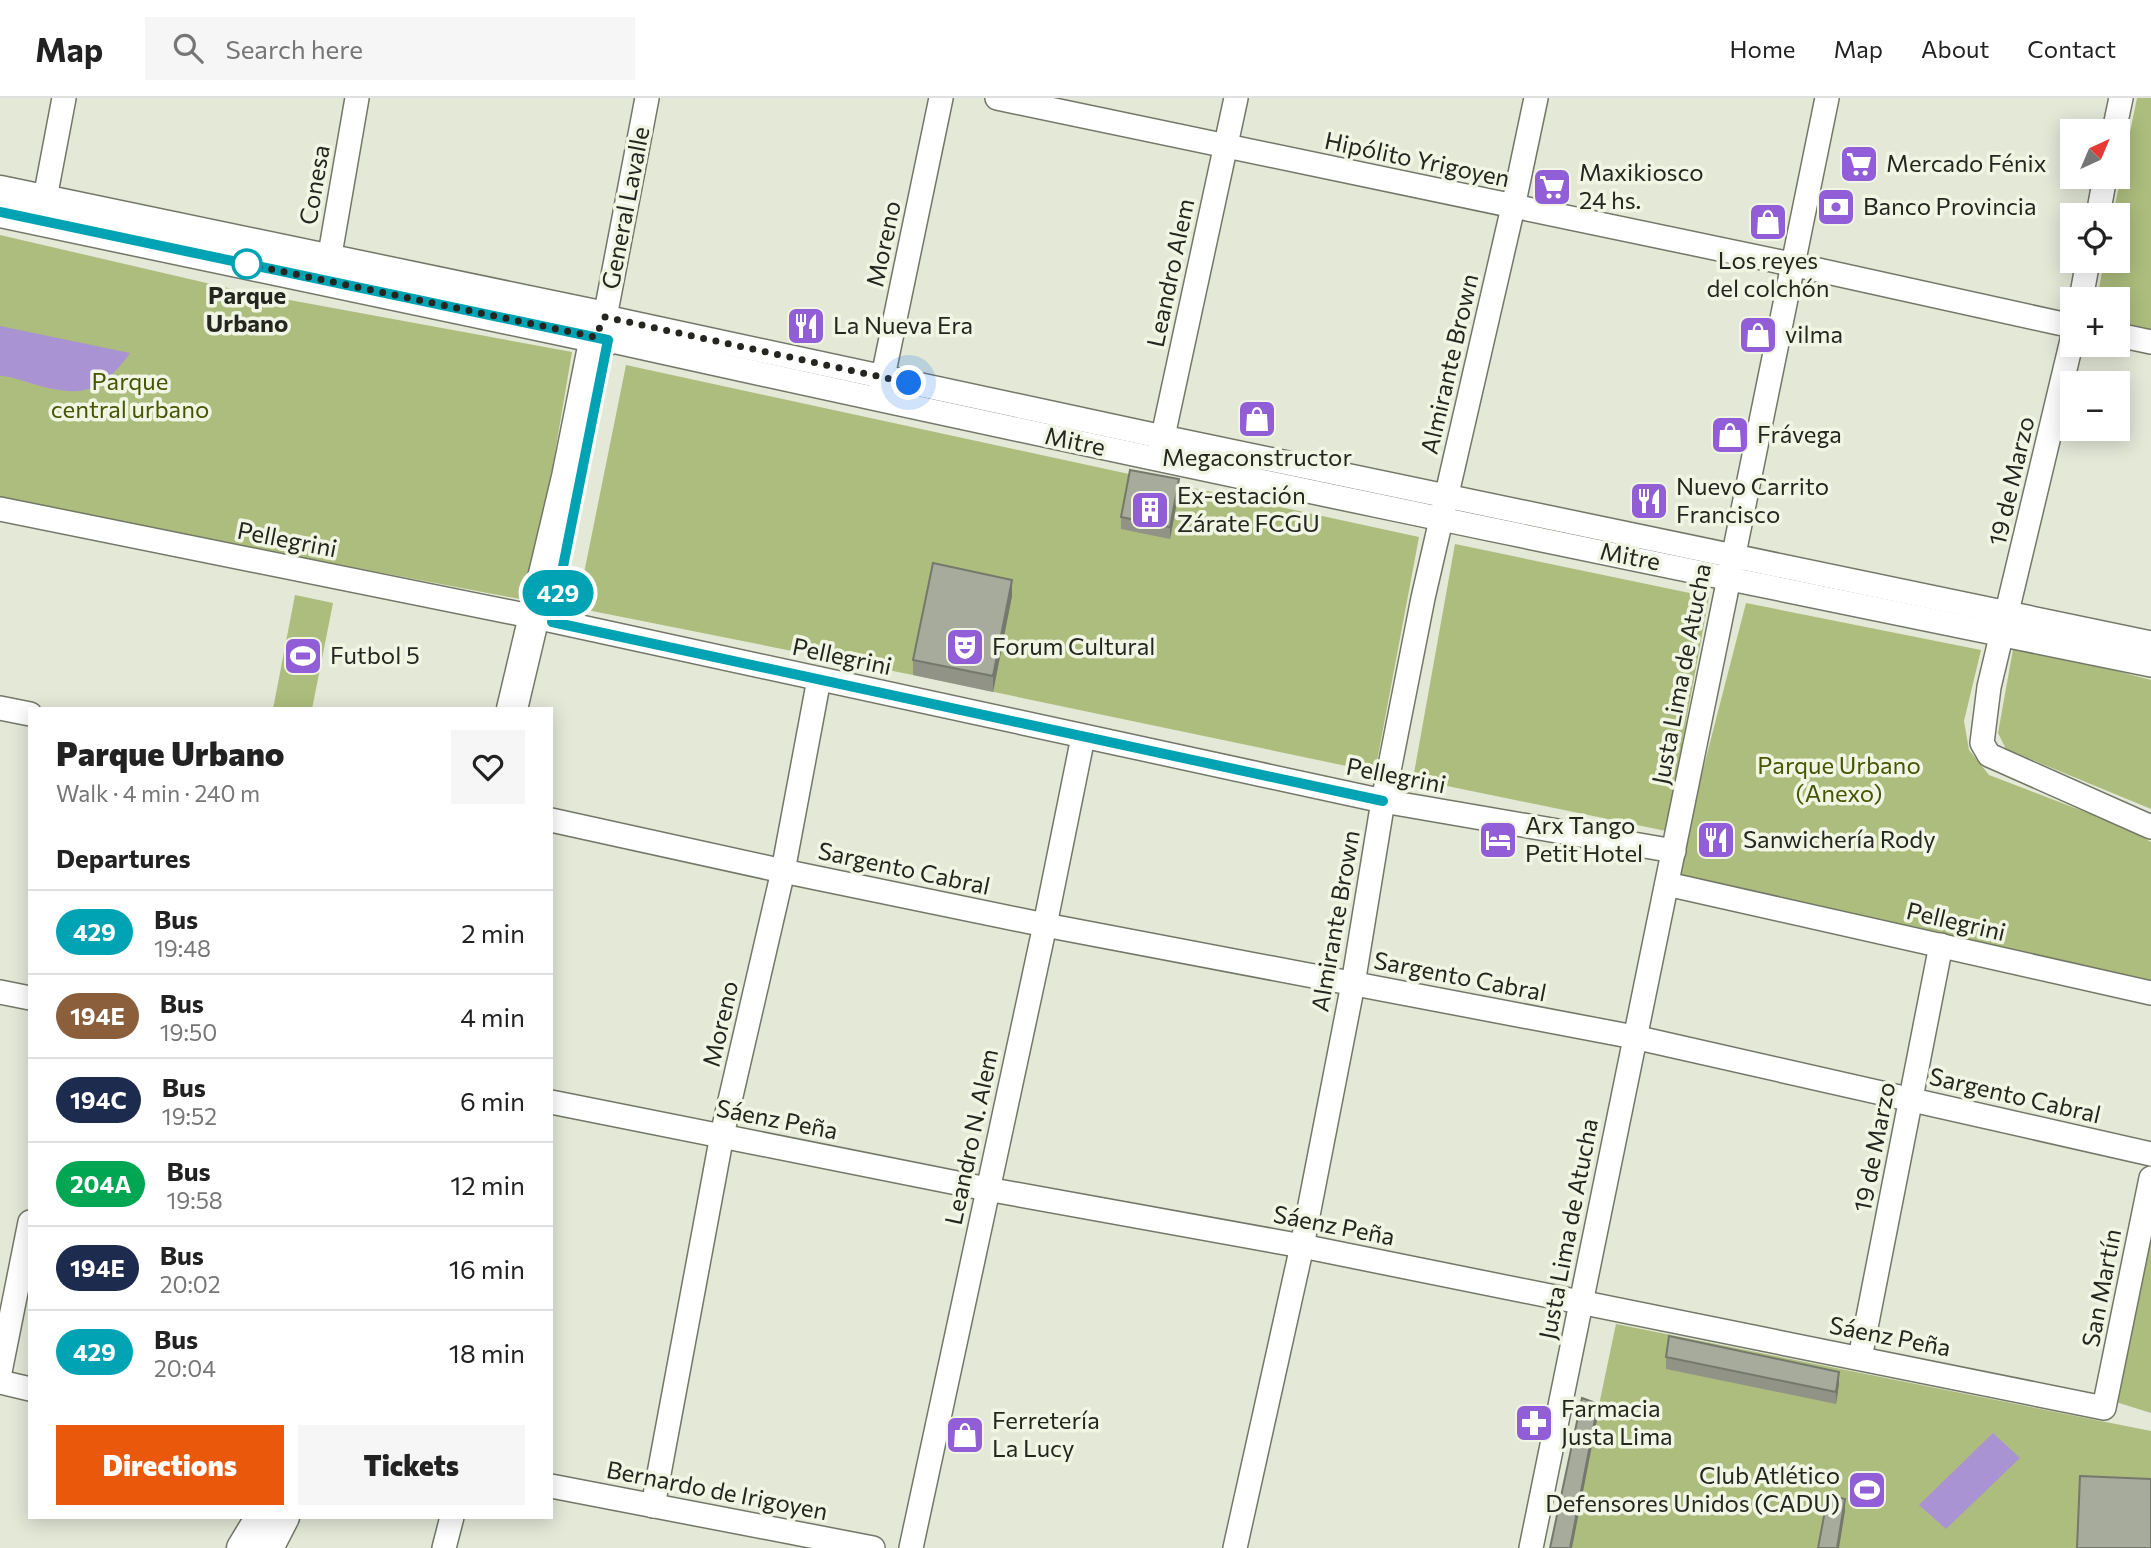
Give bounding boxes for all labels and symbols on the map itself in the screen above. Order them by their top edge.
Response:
north arrow [2060,119,2130,189]
street label: General Lavalle [595,124,654,291]
street label: Hipólito Yrigoyen [1322,125,1513,192]
street label: Conesa [292,142,335,227]
supermarket icon: Mercado Fénix [1838,143,1880,185]
place label: Mercado Fénix [1886,148,2047,177]
place label: Maxikiosco 24 hs. [1579,157,1704,214]
supermarket icon: Maxikiosco 24 hs. [1531,166,1573,208]
bank icon: Banco Provincia [1815,186,1857,228]
place label: Banco Provincia [1863,191,2037,220]
street label: Leandro Alem [1140,196,1199,350]
street label: Moreno [859,198,906,289]
shop icon: Los reyes del colchón [1747,201,1789,243]
place label: Los reyes del colchón [1706,245,1830,302]
marker: Parque Urbano [232,249,262,279]
street label: Almirante Brown [1414,271,1483,457]
place label: Parque Urbano [206,280,288,337]
restaurant icon: La Nueva Era [785,305,827,347]
place label: La Nueva Era [833,310,973,339]
shop icon: vilma [1737,314,1779,356]
place label: vilma [1785,319,1843,348]
your location [891,365,926,400]
park label: Parque central urbano [51,366,209,423]
shop icon: Megaconstructor [1236,398,1278,440]
street label: 19 de Marzo [1982,413,2039,548]
shop icon: Frávega [1709,414,1751,456]
place label: Frávega [1757,419,1842,448]
street label: Mitre [1043,420,1108,461]
place label: Megaconstructor [1162,442,1352,471]
place label: Nuevo Carrito Francisco [1676,471,1829,528]
place label: Ex-estación Zárate FCGU [1177,480,1320,537]
restaurant icon: Nuevo Carrito Francisco [1628,480,1670,522]
building icon: Ex-estación Zárate FCGU [1129,489,1171,531]
street label: Pellegrini [235,515,340,562]
street label: Mitre [1598,535,1663,576]
street label: Justa Lima de Atucha [1645,561,1716,787]
line badge: 429 [518,570,598,616]
theatre icon: Forum Cultural [944,626,986,668]
street label: Pellegrini [790,631,895,680]
place label: Forum Cultural [992,631,1155,660]
sports icon: Futbol 5 [282,635,324,677]
place label: Futbol 5 [330,640,420,669]
park label: Parque Urbano (Anexo) [1757,750,1921,807]
street label: Pellegrini [1344,751,1449,798]
place label: Arx Tango Petit Hotel [1525,810,1643,867]
hotel icon: Arx Tango Petit Hotel [1477,819,1519,861]
restaurant icon: Sanwichería Rody [1695,819,1737,861]
place label: Sanwichería Rody [1743,824,1936,853]
street label: Almirante Brown [1304,828,1365,1014]
street label: Sargento Cabral [816,835,993,900]
street label: Pellegrini [1904,895,2009,946]
street label: Sargento Cabral [1372,945,1549,1006]
street label: Moreno [696,978,743,1069]
street label: Leandro N. Alem [938,1046,1003,1227]
street label: Sargento Cabral [1927,1061,2104,1128]
street label: 19 de Marzo [1847,1079,1900,1214]
street label: Sáenz Peña [714,1093,840,1145]
street label: Justa Lima de Atucha [1532,1116,1603,1342]
street label: Sáenz Peña [1271,1199,1397,1251]
street label: San Martín [2075,1226,2126,1349]
street label: Sáenz Peña [1827,1310,1953,1362]
place label: Farmacia Justa Lima [1561,1393,1673,1450]
pharmacy icon: Farmacia Justa Lima [1513,1402,1555,1444]
place label: Ferretería La Lucy [992,1405,1100,1462]
shop icon: Ferretería La Lucy [944,1414,986,1456]
street label: Bernardo de Irigoyen [604,1454,830,1525]
place label: Club Atlético Defensores Unidos (CADU) [1545,1460,1840,1517]
sports icon: Club Atlético Defensores Unidos (CADU) [1846,1469,1888,1511]

